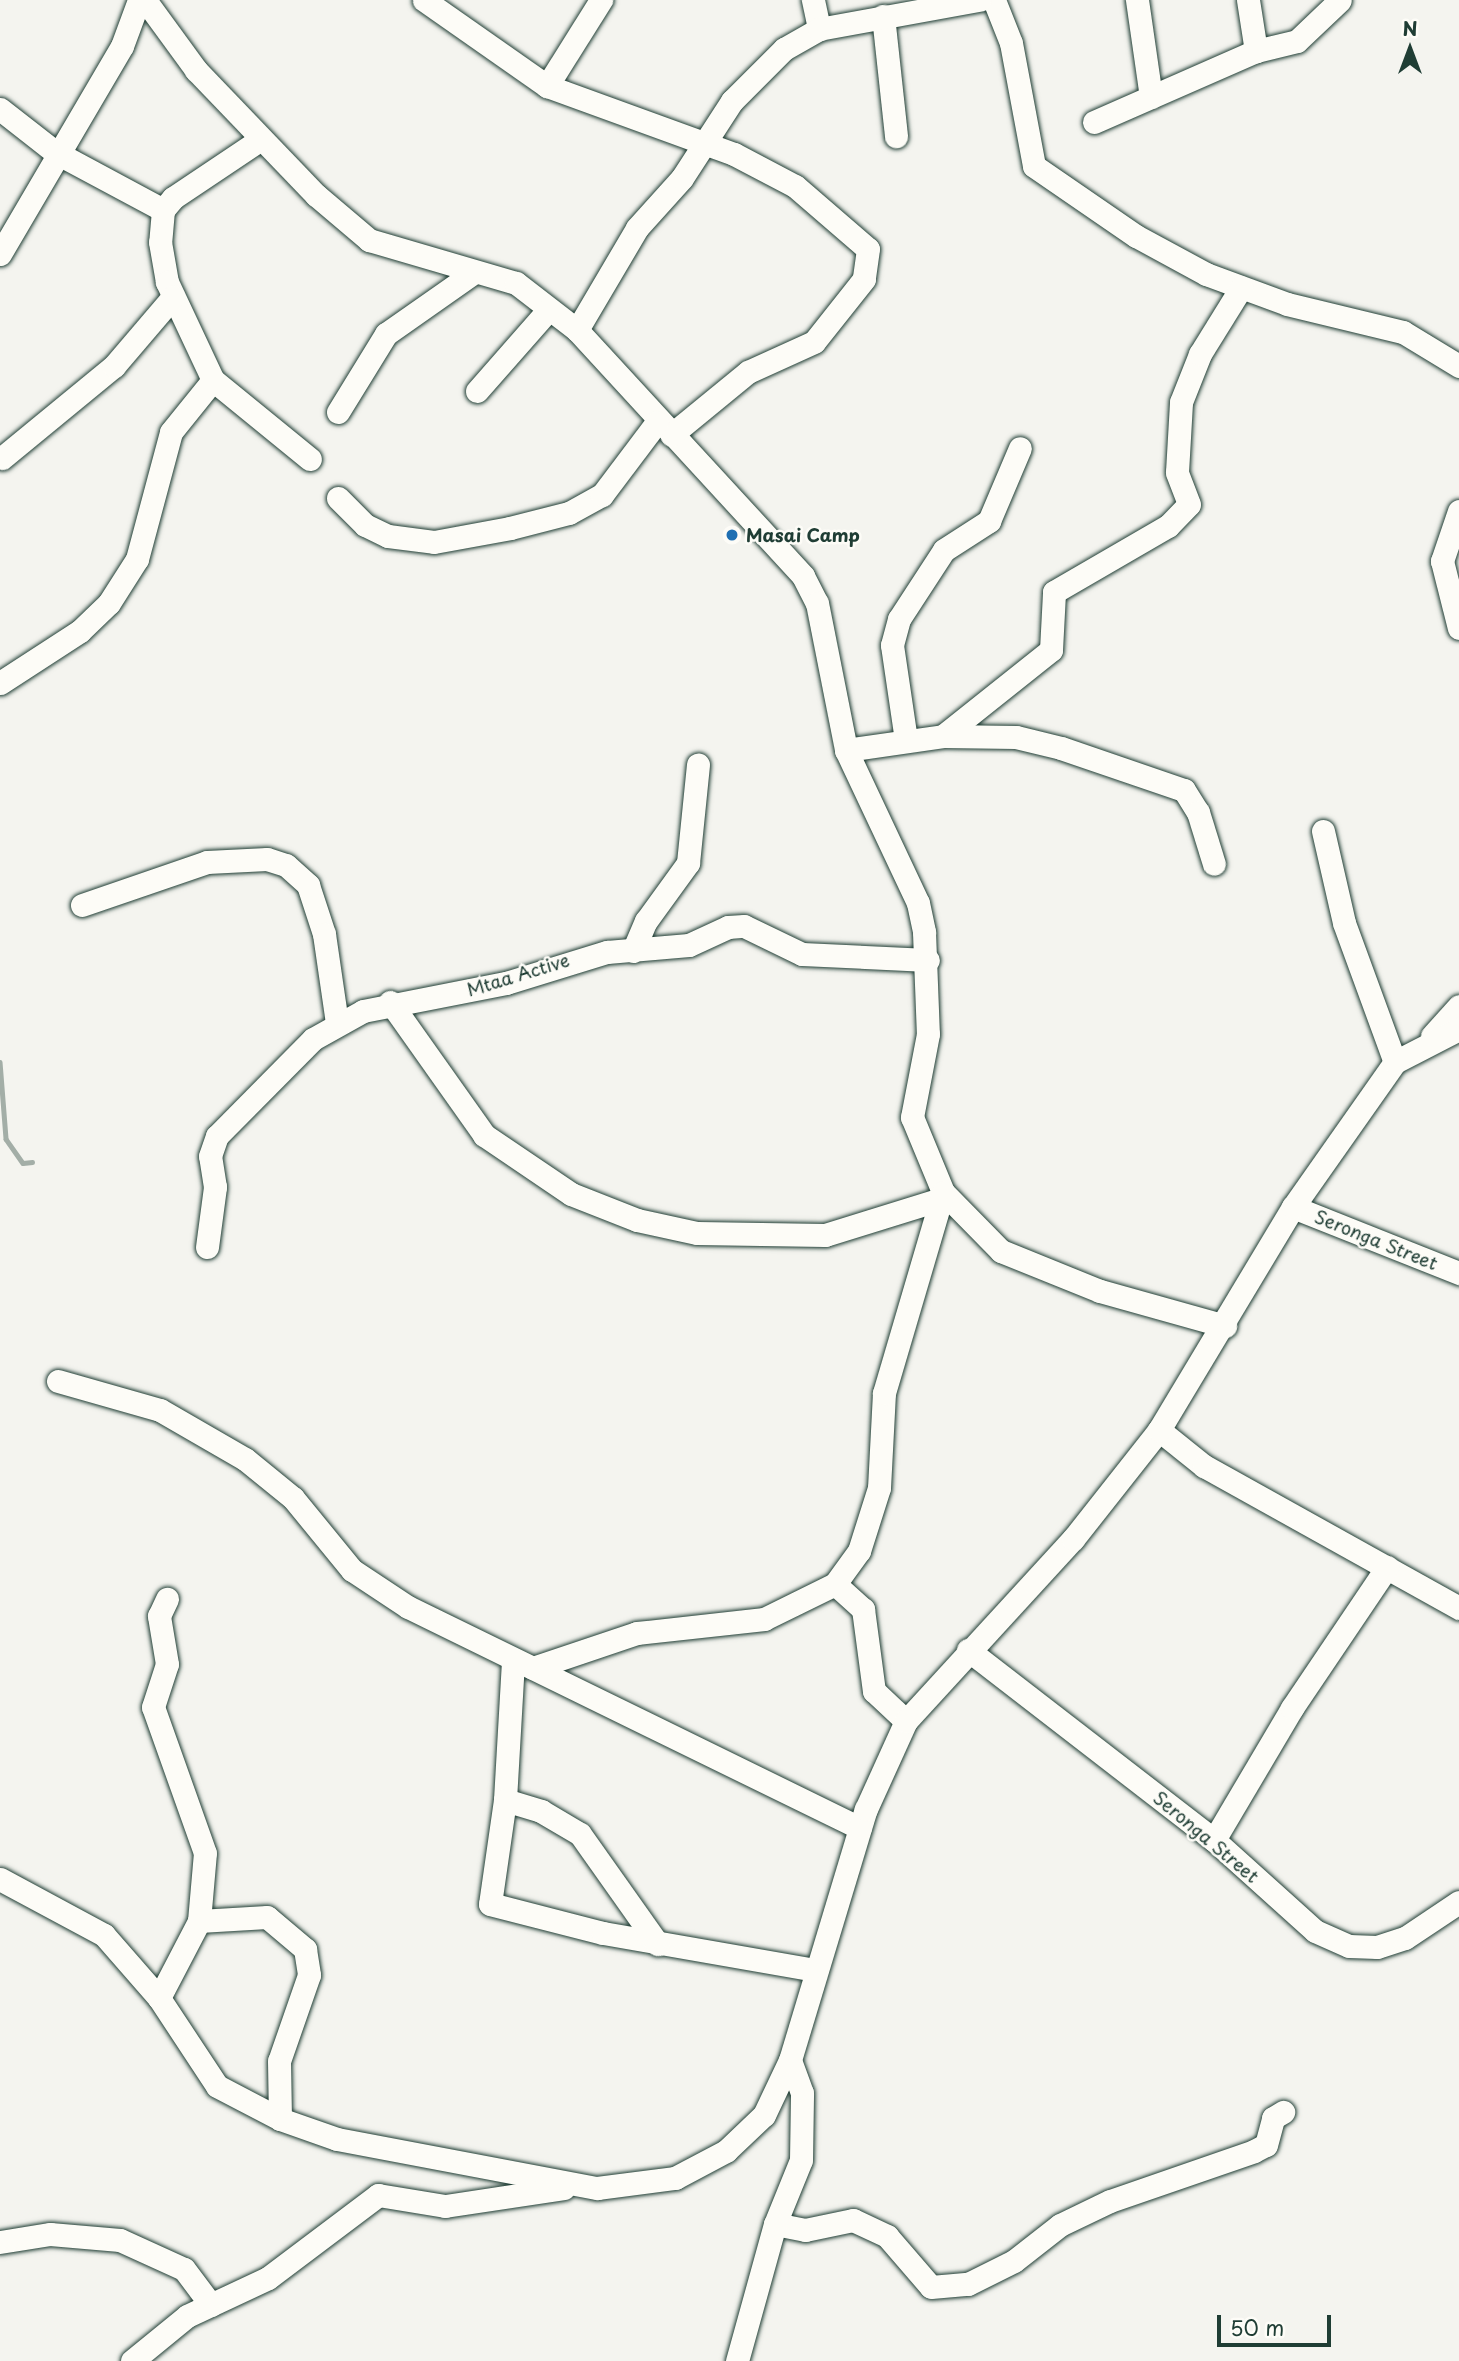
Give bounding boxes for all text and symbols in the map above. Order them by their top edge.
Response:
north arrow [1375,14,1445,84]
text: N [1402,14,1418,42]
place label: Masai Camp [746,524,860,546]
marker: Masai Camp [724,527,740,543]
street label: Mtaa Active [464,949,572,1001]
street label: Seronga Street [1312,1206,1440,1274]
street label: Seronga Street [1149,1787,1263,1887]
scale bar [1221,2302,1335,2346]
text: 50 m [1230,2311,1284,2343]

